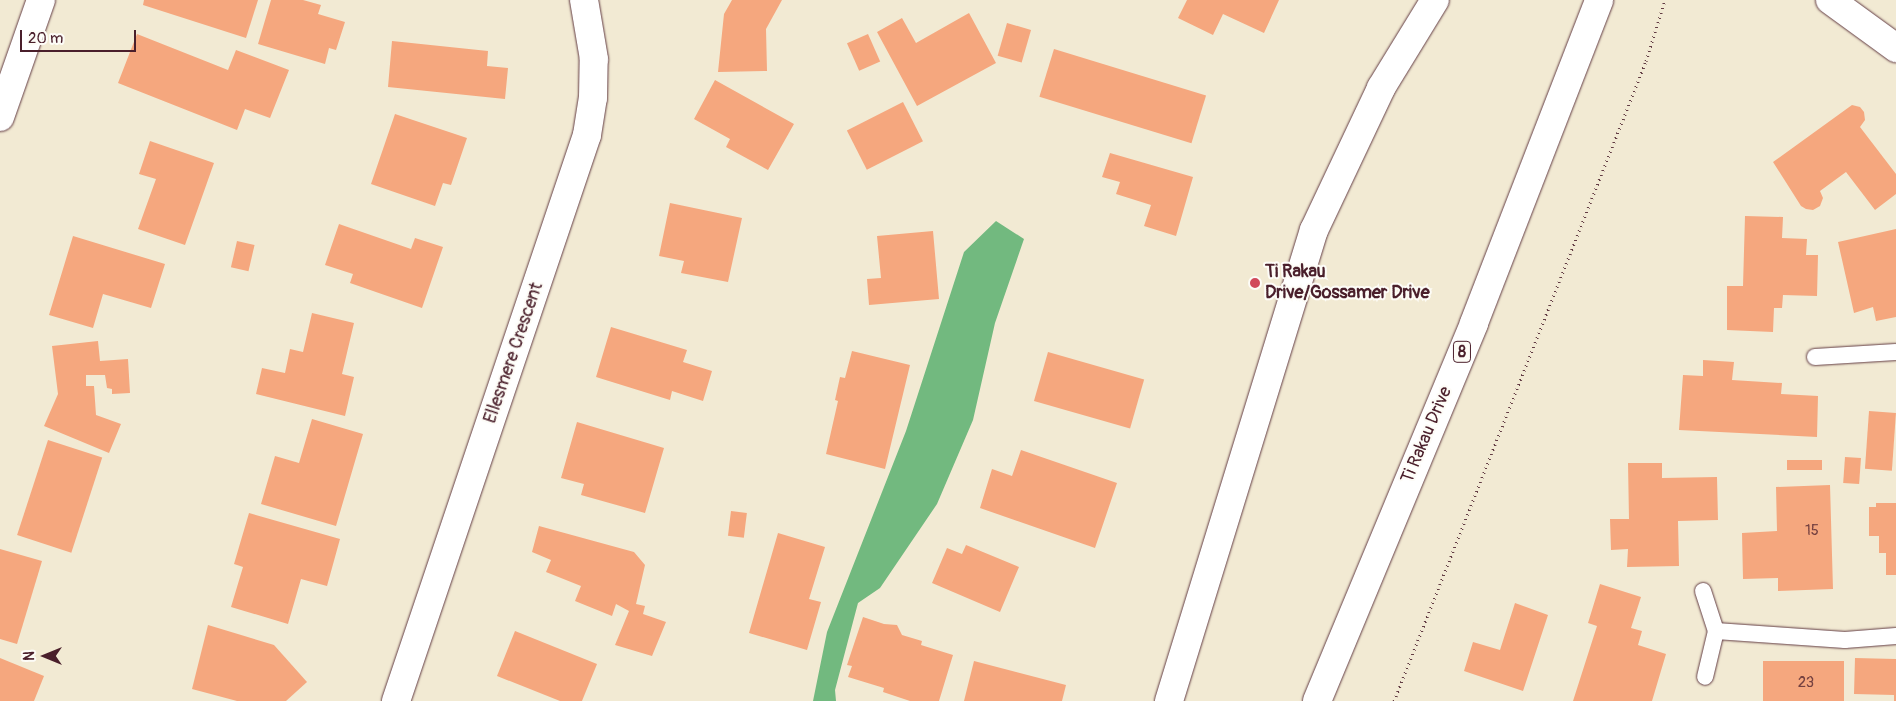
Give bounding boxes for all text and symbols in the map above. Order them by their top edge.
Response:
scale bar [22,20,139,52]
text: 20 m [28,29,63,48]
place label: Ti Rakau Drive/Gossamer Drive [1265,262,1430,304]
marker: Ti Rakau Drive/Gossamer Drive [1249,277,1261,289]
street label: Ellesmere Crescent [480,280,548,426]
road number: 8 [1452,338,1472,366]
street label: Ti Rakau Drive [1397,383,1457,487]
house number: 15 [1805,522,1819,540]
north arrow [20,631,70,681]
text: N [21,651,38,661]
house number: 23 [1798,674,1814,692]

